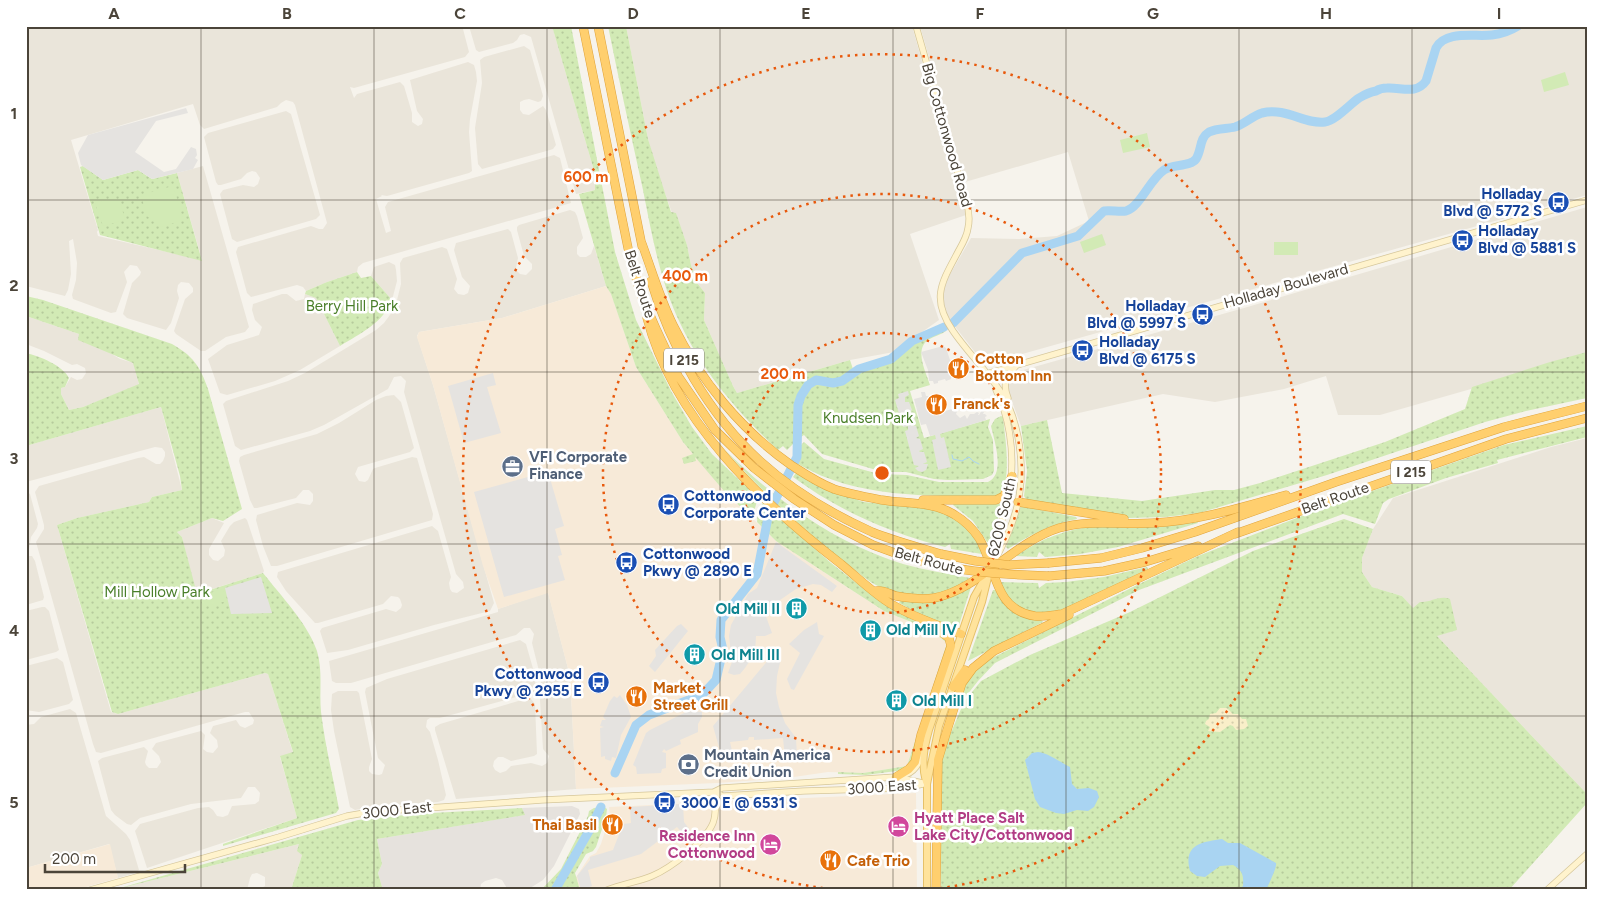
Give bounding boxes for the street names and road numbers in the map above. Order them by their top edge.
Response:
street label: Big Cottonwood Road [918,61,976,209]
street label: Belt Route [621,248,659,320]
street label: Holladay Boulevard [1222,260,1350,312]
road number: I 215 [664,348,704,372]
road number: I 215 [1391,461,1431,484]
street label: 6200 South [984,476,1020,558]
street label: Belt Route [1299,478,1371,518]
street label: Belt Route [893,543,965,579]
street label: 3000 East [847,776,918,798]
street label: 3000 East [361,797,433,823]

